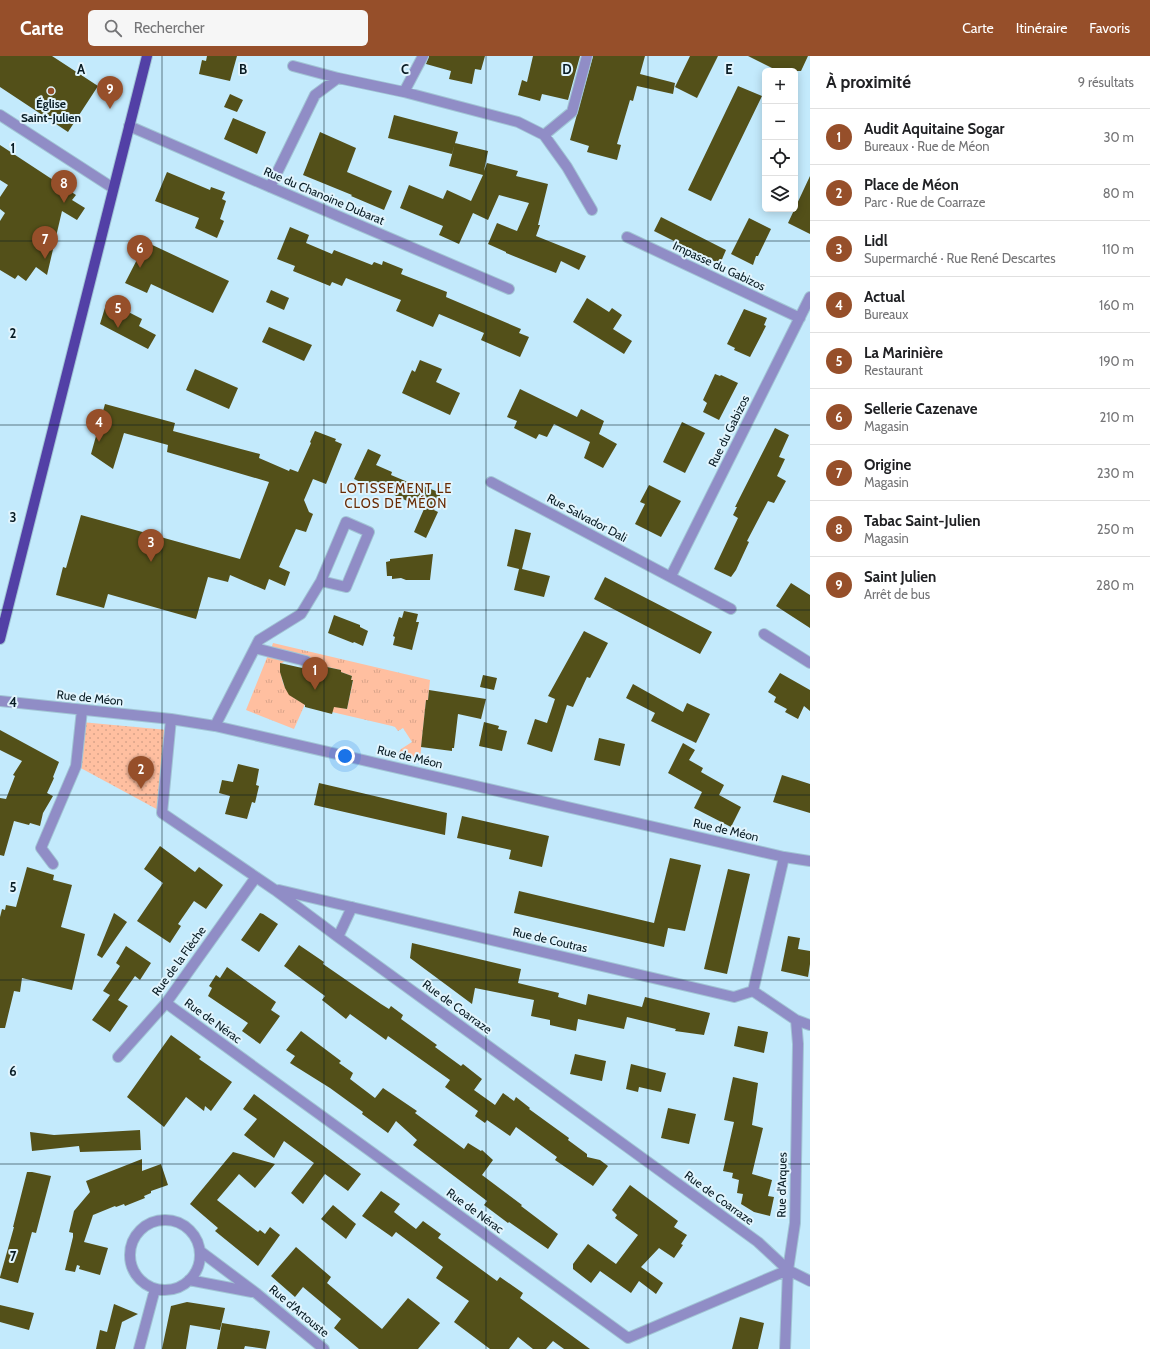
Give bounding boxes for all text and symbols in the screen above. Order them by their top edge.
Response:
search box [88,10,368,46]
text: Carte [20,17,64,40]
icon: search [102,17,124,39]
text: Rechercher [134,19,205,37]
text: Carte [962,19,994,37]
text: Itinéraire [1016,19,1067,37]
text: Favoris [1089,19,1130,37]
text: A [77,61,86,77]
text: B [239,61,247,77]
text: C [401,61,409,77]
text: D [562,61,572,77]
text: E [725,61,733,77]
map controls [762,68,798,212]
button: + [762,68,798,104]
text: À proximité [826,72,911,92]
text: 9 résultats [1078,74,1134,90]
pin: 9 [97,76,123,109]
marker: Église Saint-Julien [46,86,56,96]
place label: Église Saint-Julien [21,96,81,125]
button: − [762,104,798,140]
text: Audit Aquitaine Sogar [864,120,1005,138]
text: 1 [837,129,841,145]
text: 30 m [1104,129,1134,145]
text: Bureaux · Rue de Méon [864,138,990,154]
text: 1 [11,140,15,156]
button: locate [762,140,798,176]
street label: Rue du Chanoine Dubarat [262,163,387,228]
pin: 8 [51,170,77,203]
button: layers [762,176,798,212]
text: Place de Méon [864,176,959,194]
text: 2 [836,185,842,201]
text: 80 m [1103,185,1134,201]
text: Parc · Rue de Coarraze [864,194,985,210]
pin: 7 [32,226,58,259]
text: Lidl [864,232,888,250]
pin: 6 [127,235,153,268]
street label: Impasse du Gabizos [671,238,768,294]
text: 3 [835,241,843,257]
text: 110 m [1102,241,1134,257]
text: Supermarché · Rue René Descartes [864,250,1056,266]
text: Actual [864,288,905,306]
pin: 5 [105,295,131,328]
text: 4 [835,297,843,313]
text: 160 m [1099,297,1134,313]
text: Bureaux [864,306,908,322]
text: 2 [10,325,17,341]
text: La Marinière [864,344,943,362]
text: 5 [836,353,842,369]
text: 190 m [1099,353,1134,369]
text: Restaurant [864,362,923,378]
street label: Rue du Gabizos [705,392,752,469]
text: Sellerie Cazenave [864,400,977,418]
pin: 4 [86,409,112,442]
text: 6 [835,409,843,425]
text: 210 m [1100,409,1134,425]
text: Magasin [864,418,909,434]
text: Origine [864,456,911,474]
text: 7 [836,465,842,481]
text: 230 m [1097,465,1134,481]
text: Magasin [864,474,909,490]
district label: LOTISSEMENT LE CLOS DE MÉON [340,480,452,511]
street label: Rue Salvador Dali [544,490,630,545]
text: 3 [9,509,17,525]
text: Tabac Saint-Julien [864,512,981,530]
text: 8 [835,521,843,537]
text: 250 m [1097,521,1134,537]
pin: 3 [138,529,164,562]
text: Magasin [864,530,909,546]
text: Saint Julien [864,568,936,586]
text: 9 [835,577,843,593]
text: 280 m [1096,577,1134,593]
text: Arrêt de bus [864,586,930,602]
pin: 1 [302,657,328,690]
street label: Rue de Méon [56,687,124,708]
text: 4 [9,694,17,710]
street label: Rue de Méon [376,742,445,771]
your location [335,746,355,766]
pin: 2 [128,756,154,789]
street label: Rue de Méon [692,815,761,844]
text: 5 [10,879,17,895]
street label: Rue de la Flèche [148,923,209,998]
street label: Rue de Coutras [511,924,589,955]
street label: Rue de Coarraze [420,976,495,1037]
street label: Rue de Nérac [182,995,245,1047]
text: 6 [9,1063,17,1079]
street label: Rue d'Arques [773,1152,790,1218]
street label: Rue de Coarraze [682,1167,757,1228]
street label: Rue de Nérac [444,1185,507,1237]
text: 7 [10,1248,17,1264]
street label: Rue d'Artouste [266,1281,332,1340]

